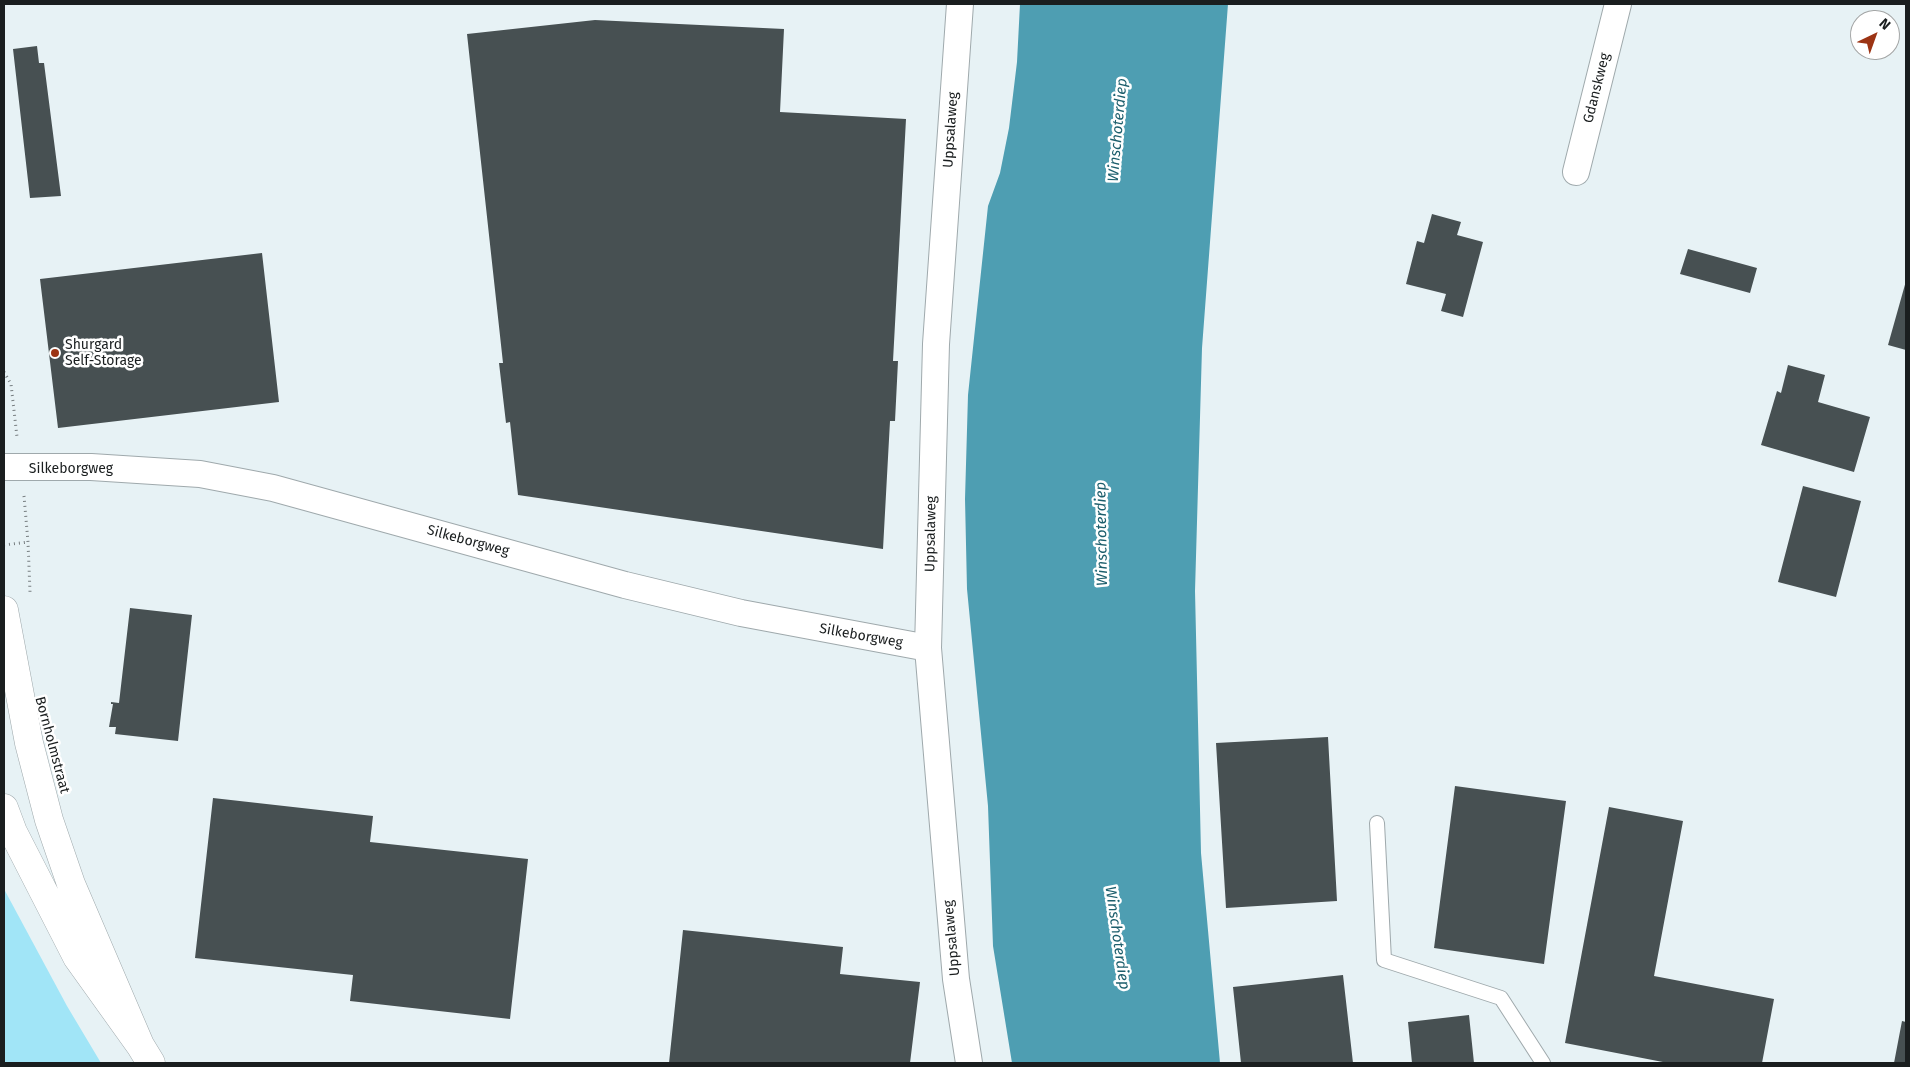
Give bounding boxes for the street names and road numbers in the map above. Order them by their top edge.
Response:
street label: Gdanskweg [1580,51,1614,125]
street label: Uppsalaweg [940,91,962,169]
street label: Silkeborgweg [29,461,113,477]
street label: Uppsalaweg [922,496,940,572]
street label: Silkeborgweg [425,522,511,560]
street label: Silkeborgweg [818,620,904,652]
street label: Bornholmstraat [31,695,73,795]
street label: Uppsalaweg [940,899,964,977]

